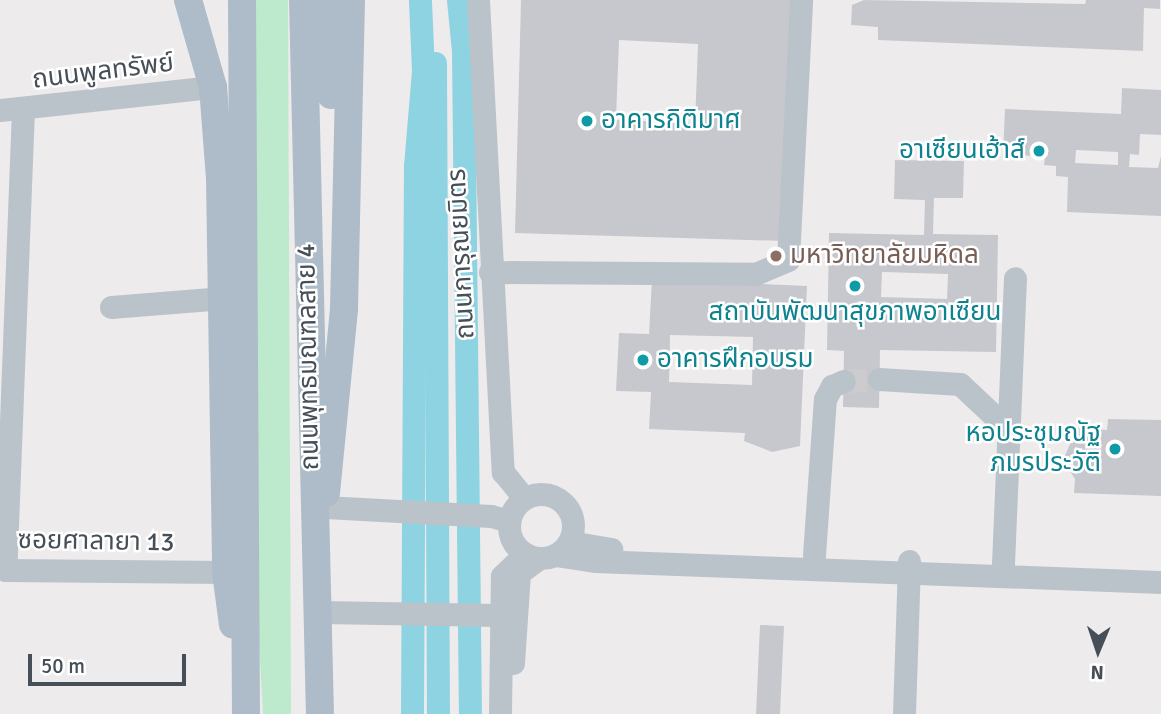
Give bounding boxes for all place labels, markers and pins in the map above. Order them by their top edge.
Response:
place label: อาคารกิติมาศ [601,105,741,137]
marker: อาคารกิติมาศ [579,113,595,129]
place label: อาเซียนเฮ้าส์ [899,135,1025,167]
marker: อาเซียนเฮ้าส์ [1031,143,1047,159]
place label: มหาวิทยาลัยมหิดล [790,240,979,272]
marker: มหาวิทยาลัยมหิดล [768,248,784,264]
marker: สถาบันพัฒนาสุขภาพอาเซียน [847,278,863,294]
place label: สถาบันพัฒนาสุขภาพอาเซียน [709,297,1001,329]
place label: อาคารฝึกอบรม [657,344,814,376]
marker: อาคารฝึกอบรม [635,352,651,368]
place label: หอประชุมณัฐ ภมรประวัติ [965,418,1101,480]
marker: หอประชุมณัฐ ภมรประวัติ [1107,441,1123,457]

